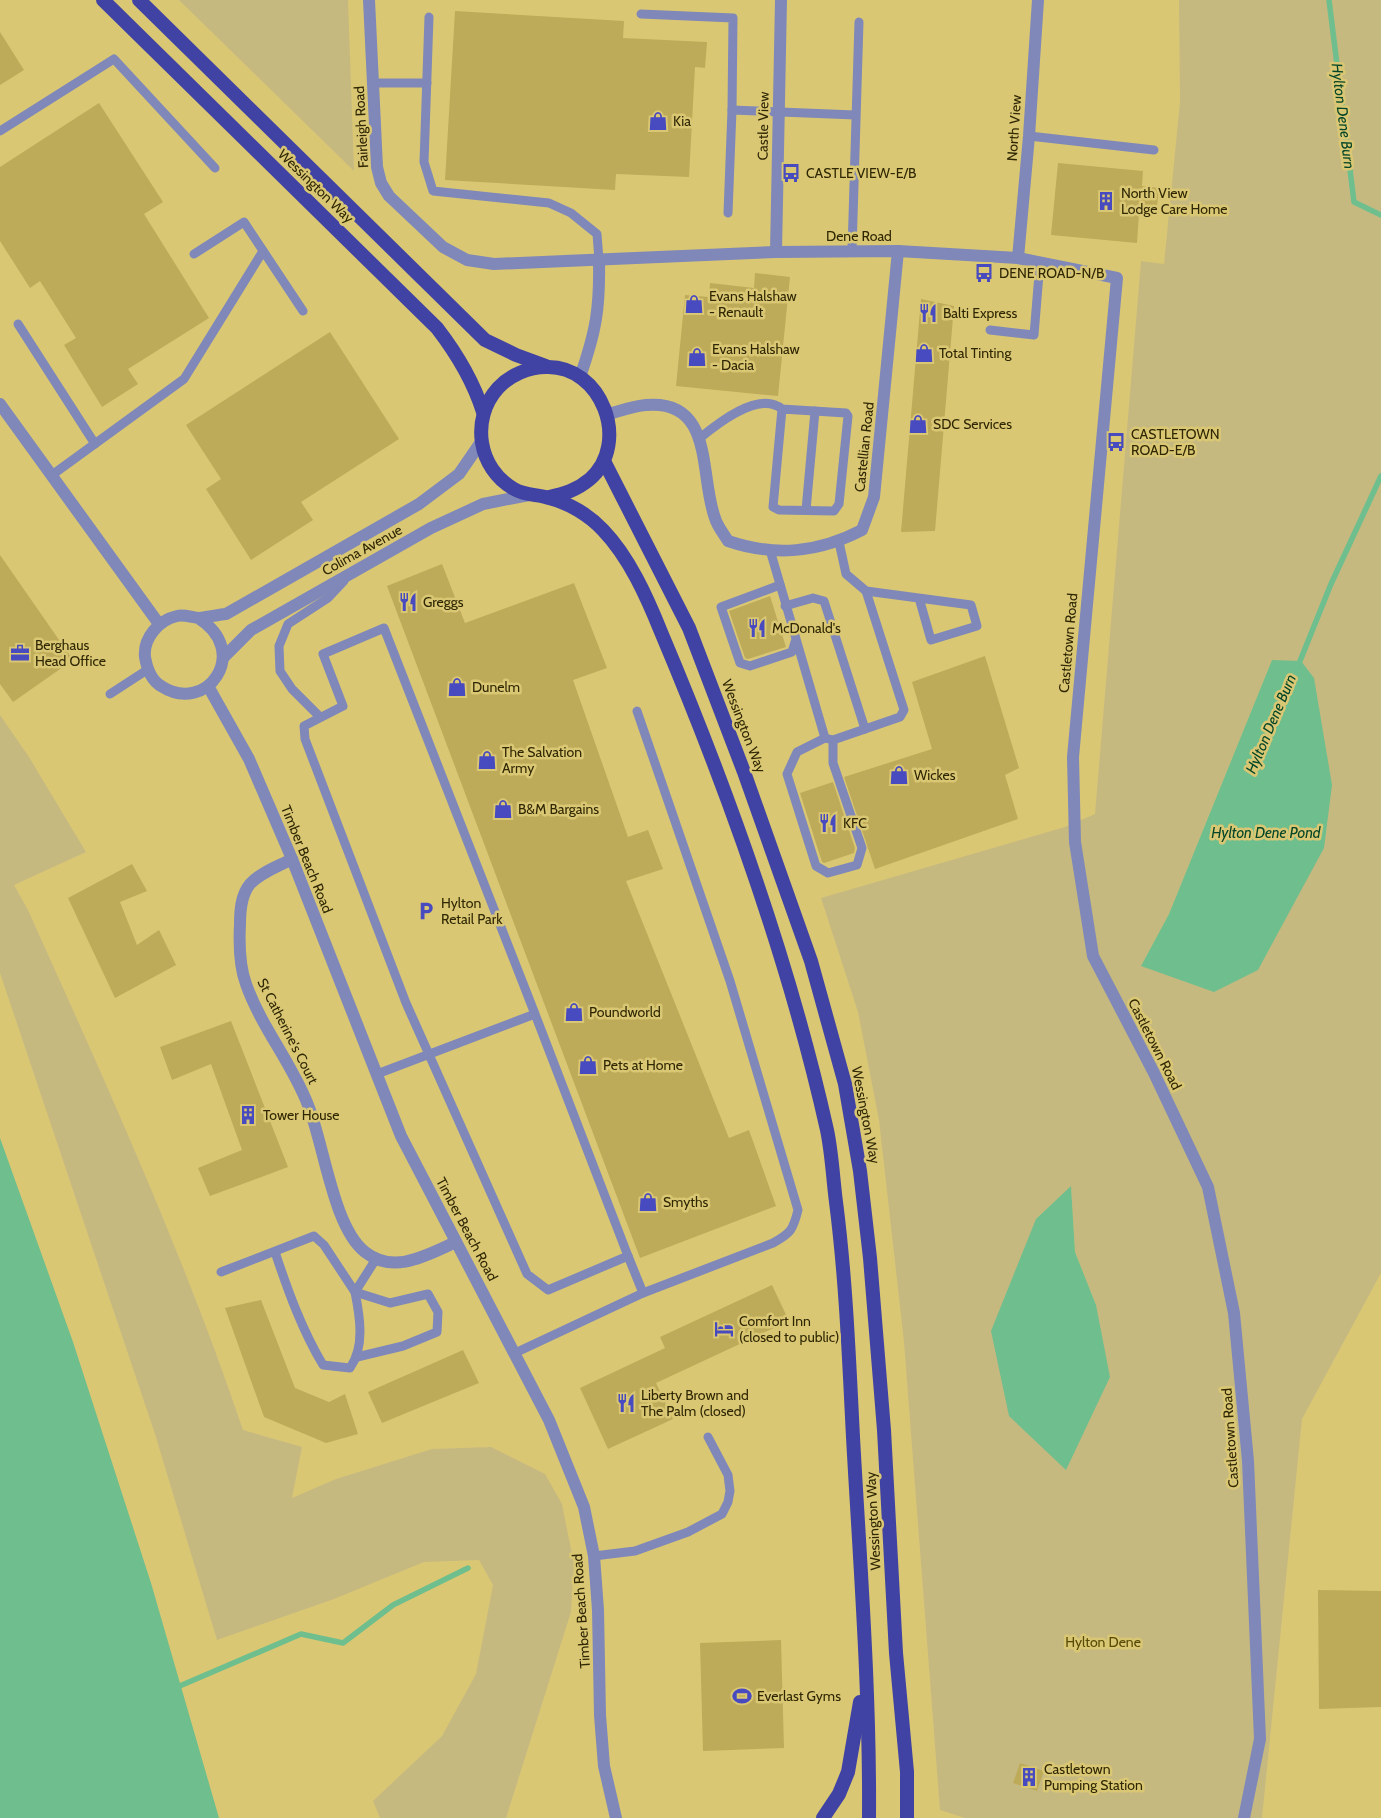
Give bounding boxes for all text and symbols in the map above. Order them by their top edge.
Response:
water label: Hylton Dene Burn [1328,62,1358,170]
street label: Fairleigh Road [350,86,372,168]
street label: Castle View [753,91,773,161]
street label: North View [1003,94,1025,162]
shop icon: Kia [647,110,669,132]
place label: Kia [673,112,691,130]
street label: Wessington Way [274,145,358,227]
bus stop icon: CASTLE VIEW-E/B [780,162,802,184]
place label: CASTLE VIEW-E/B [806,164,916,182]
place label: North View Lodge Care Home [1121,184,1227,218]
building icon: North View Lodge Care Home [1095,190,1117,212]
street label: Dene Road [826,227,892,245]
bus stop icon: DENE ROAD-N/B [973,262,995,284]
place label: DENE ROAD-N/B [999,264,1104,282]
place label: Evans Halshaw - Renault [709,287,797,321]
shop icon: Evans Halshaw - Renault [683,293,705,315]
restaurant icon: Balti Express [917,302,939,324]
place label: Balti Express [943,304,1018,322]
place label: Evans Halshaw - Dacia [712,340,800,374]
shop icon: Total Tinting [913,342,935,364]
place label: Total Tinting [939,344,1012,362]
shop icon: Evans Halshaw - Dacia [686,346,708,368]
street label: Castellian Road [850,401,878,493]
shop icon: SDC Services [907,413,929,435]
place label: SDC Services [933,415,1012,433]
place label: CASTLETOWN ROAD-E/B [1131,425,1220,459]
bus stop icon: CASTLETOWN ROAD-E/B [1105,431,1127,453]
street label: Colima Avenue [319,521,405,579]
restaurant icon: Greggs [397,591,419,613]
street label: Castletown Road [1055,592,1081,694]
place label: Greggs [423,593,464,611]
restaurant icon: McDonald's [746,617,768,639]
place label: McDonald's [772,619,841,637]
place label: Berghaus Head Office [35,636,106,670]
office icon: Berghaus Head Office [9,642,31,664]
water label: Hylton Dene Burn [1242,672,1300,776]
shop icon: Dunelm [446,676,468,698]
street label: Wessington Way [718,677,770,775]
place label: Dunelm [472,678,520,696]
place label: The Salvation Army [502,743,582,777]
shop icon: The Salvation Army [476,749,498,771]
shop icon: Wickes [888,764,910,786]
place label: Wickes [914,766,956,784]
shop icon: B&M Bargains [492,798,514,820]
place label: B&M Bargains [518,800,599,818]
street label: Timber Beach Road [277,802,337,916]
restaurant icon: KFC [817,812,839,834]
place label: KFC [843,814,867,832]
water label: Hylton Dene Pond [1211,824,1322,842]
place label: Hylton Retail Park [441,894,503,928]
parking icon: Hylton Retail Park [415,900,437,922]
street label: St Catherine's Court [254,975,323,1087]
street label: Castletown Road [1124,995,1186,1093]
shop icon: Poundworld [563,1001,585,1023]
place label: Poundworld [589,1003,661,1021]
shop icon: Pets at Home [577,1054,599,1076]
place label: Pets at Home [603,1056,683,1074]
street label: Wessington Way [848,1065,884,1165]
building icon: Tower House [237,1104,259,1126]
place label: Tower House [263,1106,340,1124]
street label: Timber Beach Road [432,1174,502,1284]
shop icon: Smyths [637,1191,659,1213]
place label: Smyths [663,1193,709,1211]
place label: Comfort Inn (closed to public) [739,1312,839,1346]
hotel icon: Comfort Inn (closed to public) [713,1318,735,1340]
place label: Liberty Brown and The Palm (closed) [641,1386,749,1420]
street label: Castletown Road [1218,1387,1242,1489]
restaurant icon: Liberty Brown and The Palm (closed) [615,1392,637,1414]
street label: Wessington Way [861,1471,885,1571]
street label: Timber Beach Road [568,1553,594,1669]
park label: Hylton Dene [1065,1633,1141,1651]
sports icon: Everlast Gyms [731,1685,753,1707]
place label: Everlast Gyms [757,1687,841,1705]
place label: Castletown Pumping Station [1044,1760,1143,1794]
building icon: Castletown Pumping Station [1018,1766,1040,1788]

